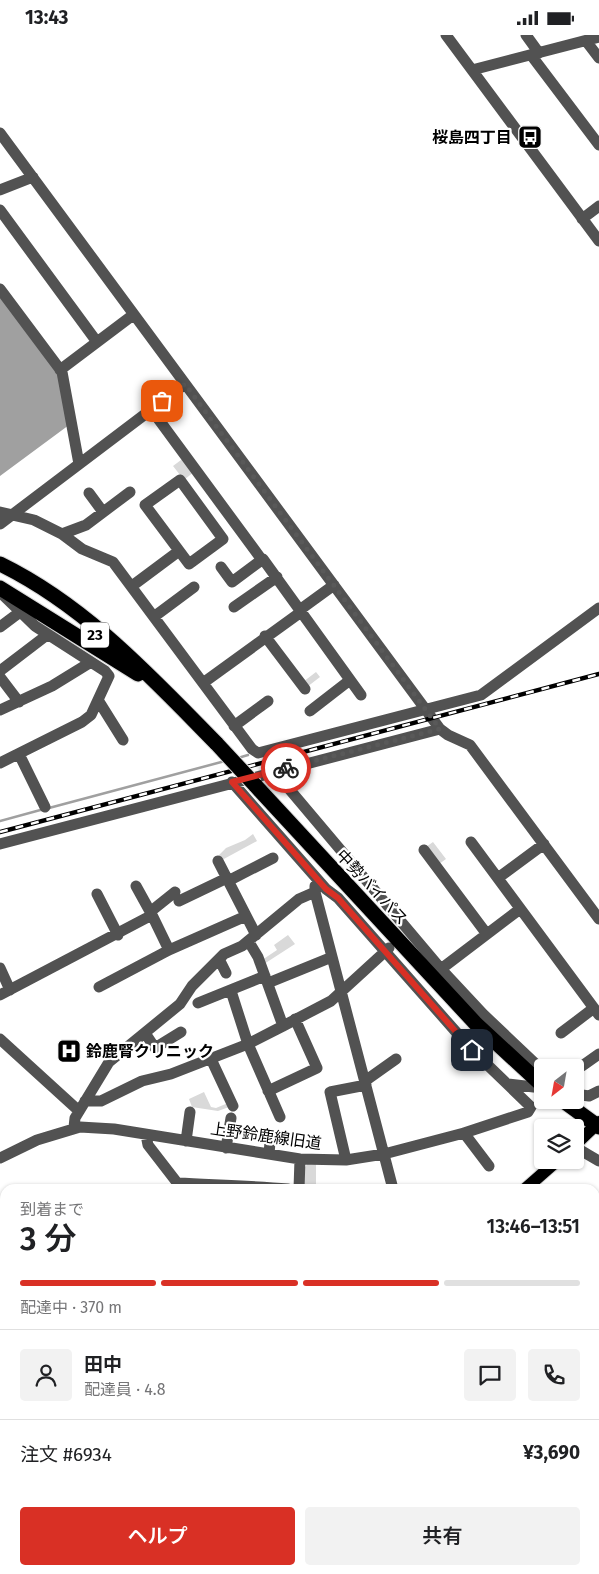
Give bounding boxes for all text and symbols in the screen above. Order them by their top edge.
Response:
text: 13:43 [25,6,68,29]
bus stop icon: 桜島四丁目 [517,124,543,150]
place label: 桜島四丁目 [432,128,512,147]
pin [141,380,183,422]
icon: bag [148,387,176,415]
road number: 23 [81,623,109,647]
courier [261,743,311,793]
icon: bike [272,754,300,782]
street label: 中勢バイパス [332,846,412,928]
pin [451,1029,493,1071]
icon: home [458,1036,486,1064]
hospital icon: 鈴鹿腎クリニック [56,1038,82,1064]
place label: 鈴鹿腎クリニック [86,1042,214,1061]
north arrow [534,1059,584,1109]
map controls [534,1059,584,1169]
street label: 上野鈴鹿線旧道 [209,1119,323,1153]
button: layers [534,1119,584,1169]
text: 到着まで [20,1200,84,1219]
text: 13:46–13:51 [487,1215,580,1238]
text: 3 分 [20,1220,76,1258]
text: 配達中 · 370 m [20,1298,122,1317]
button: person [20,1349,72,1401]
button: chat [464,1349,516,1401]
button: phone [528,1349,580,1401]
text: 田中 [84,1353,122,1376]
text: 配達員 · 4.8 [84,1380,166,1399]
text: ¥3,690 [523,1441,580,1464]
text: 注文 #6934 [20,1443,112,1466]
button: ヘルプ [20,1507,295,1565]
button: 共有 [305,1507,580,1565]

